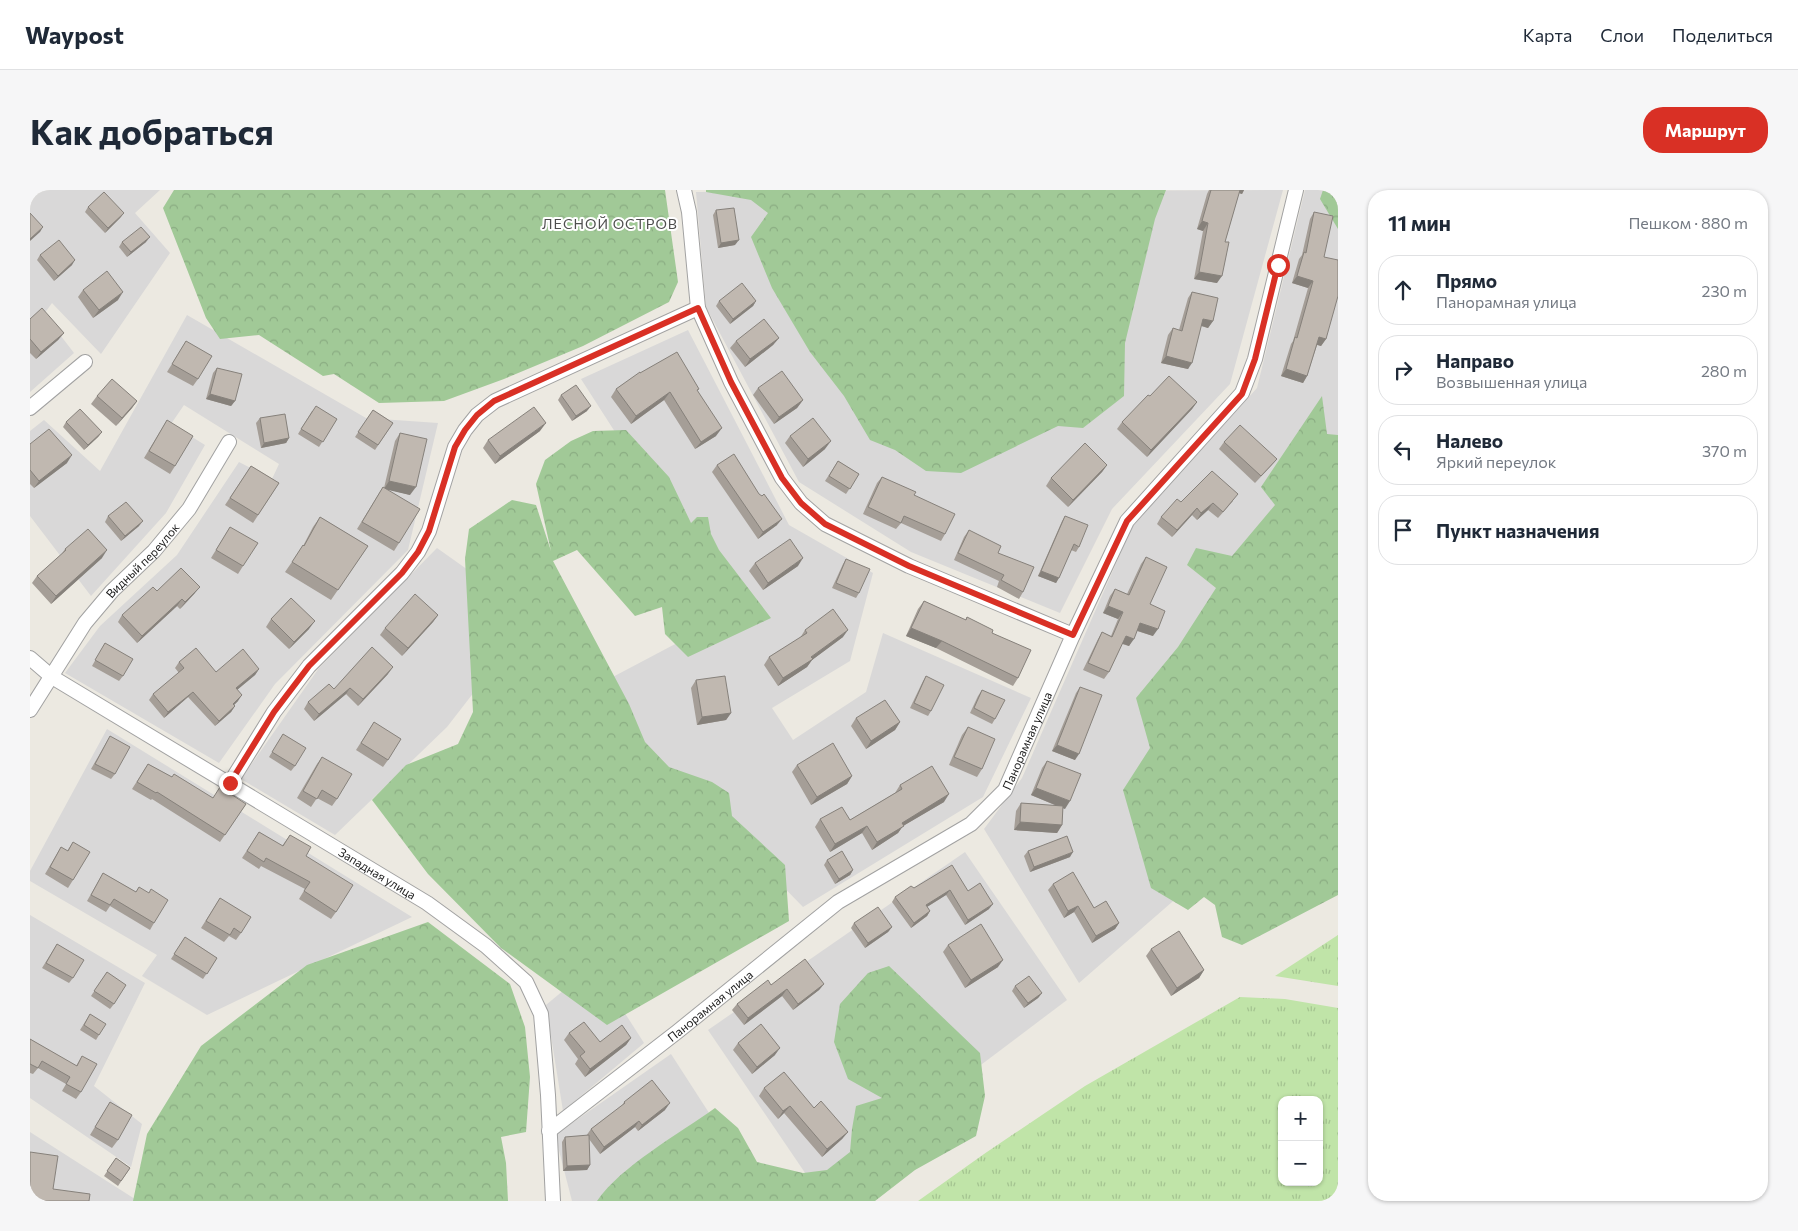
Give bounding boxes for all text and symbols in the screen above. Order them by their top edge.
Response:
text: Waypost [25,20,124,49]
text: Карта [1523,24,1572,46]
text: Слои [1600,24,1644,46]
text: Поделиться [1672,24,1773,46]
button: Маршрут [1643,107,1768,153]
text: Как добраться [30,109,274,152]
text: 11 мин [1388,210,1451,235]
text: Пешком · 880 m [1628,213,1748,232]
district label: ЛЕСНОЙ ОСТРОВ [542,215,678,232]
route start [1267,254,1290,277]
text: Прямо [1436,269,1497,292]
icon: ahead [1389,276,1417,304]
text: 230 m [1702,281,1747,300]
text: Панорамная улица [1436,292,1577,311]
text: Направо [1436,349,1514,372]
icon: right [1389,356,1417,384]
text: 280 m [1701,361,1747,380]
text: Возвышенная улица [1436,372,1587,391]
text: Налево [1436,429,1503,452]
icon: left [1389,436,1417,464]
text: 370 m [1702,441,1747,460]
text: Яркий переулок [1436,452,1556,471]
icon: arrive [1389,516,1417,544]
street label: Видный переулок [103,519,182,600]
text: Пункт назначения [1436,519,1599,542]
street label: Панорамная улица [999,689,1054,792]
route end [219,772,242,795]
street label: Западная улица [336,844,419,902]
street label: Панорамная улица [664,967,755,1044]
map controls [1278,1096,1323,1186]
button: + [1278,1096,1323,1141]
button: − [1278,1141,1323,1186]

